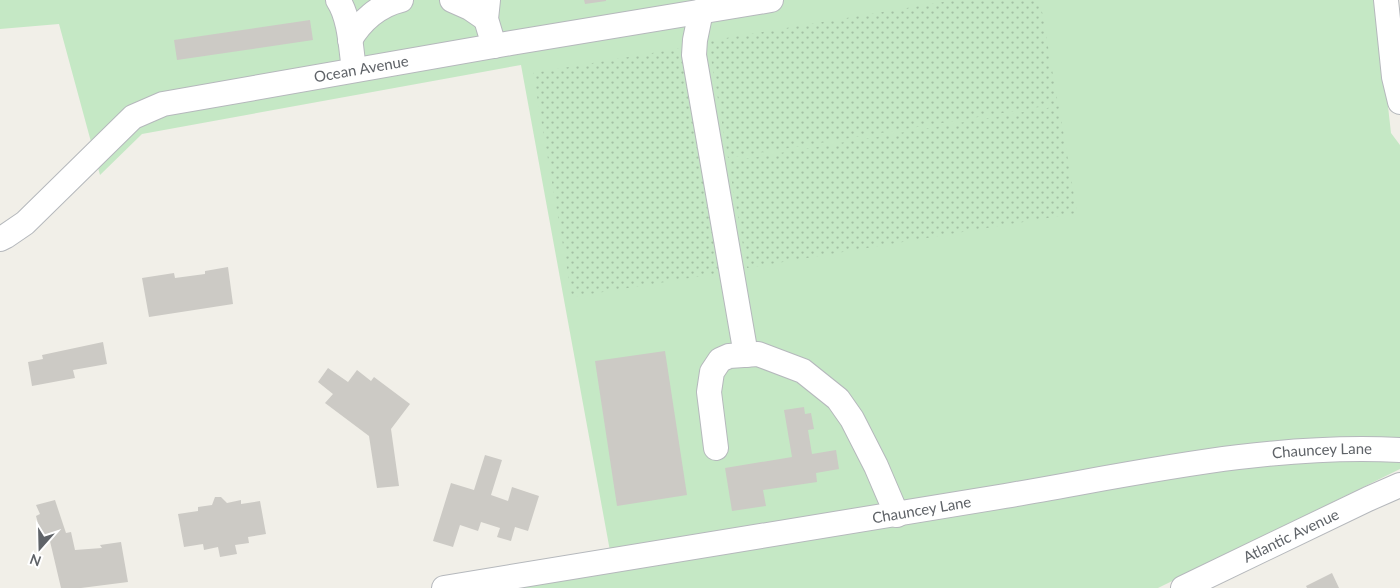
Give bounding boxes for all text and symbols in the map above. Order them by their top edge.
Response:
street label: Ocean Avenue [312,51,410,85]
street label: Chauncey Lane [1271,439,1372,461]
street label: Chauncey Lane [871,492,972,526]
street label: Atlantic Avenue [1240,504,1341,566]
north arrow [15,523,65,573]
text: N [27,551,43,571]

